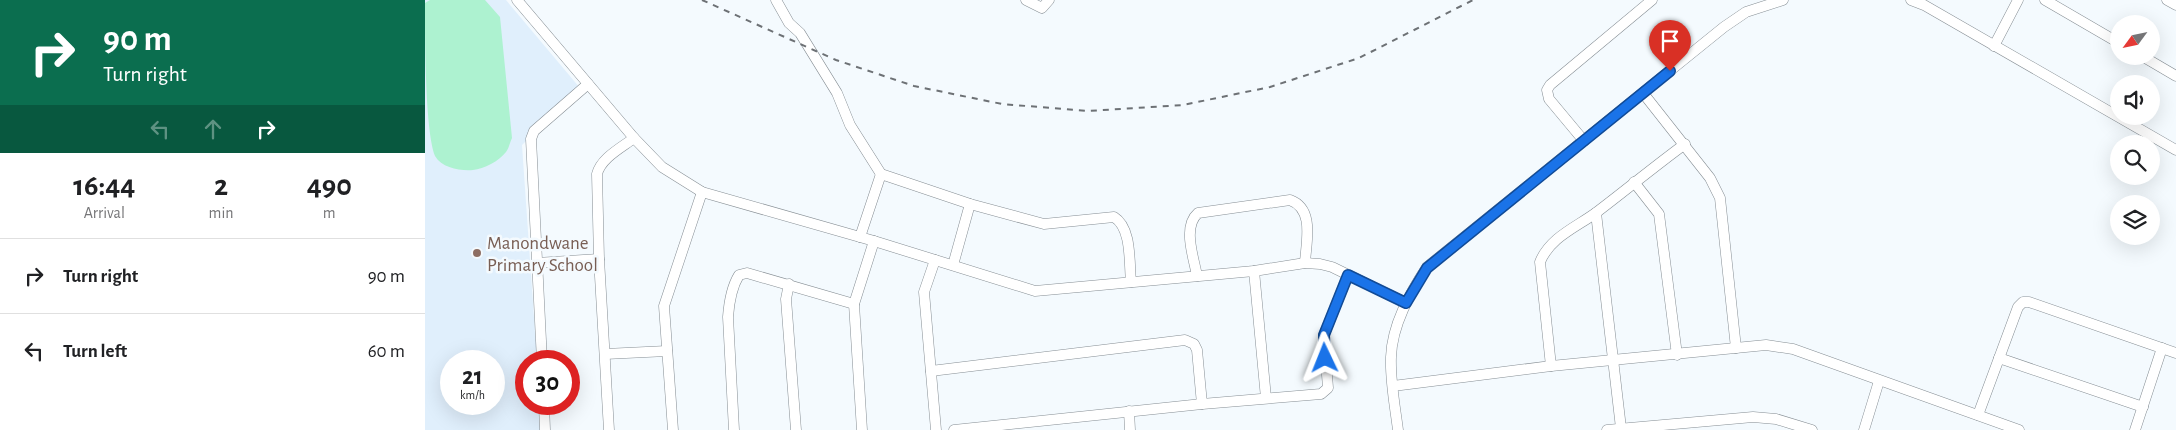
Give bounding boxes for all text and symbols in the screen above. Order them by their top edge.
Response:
north arrow [2110,15,2160,65]
map controls [2110,15,2160,245]
icon: right [20,20,85,85]
pin [1649,20,1691,71]
text: 90 m [103,22,172,57]
icon: arrive [1656,27,1684,55]
text: Turn right [103,63,187,85]
button: sound [2110,75,2160,125]
icon: left [146,115,174,143]
icon: ahead [199,115,227,143]
icon: right [252,115,280,143]
button: search [2110,135,2160,185]
text: 16:44 [73,171,135,201]
text: 2 [214,171,228,201]
text: 490 [307,171,352,201]
button: layers [2110,195,2160,245]
text: Arrival [84,205,125,221]
text: min [209,205,234,221]
text: m [323,205,336,221]
place label: Manondwane Primary School [487,234,598,275]
marker: Manondwane Primary School [471,247,483,259]
icon: right [20,262,48,290]
text: Turn right [63,267,138,286]
text: 90 m [368,267,405,286]
position arrow [1298,331,1350,383]
icon: left [20,337,48,365]
text: Turn left [63,342,127,361]
text: 60 m [368,342,405,361]
speed limit sign: 30 [515,350,580,415]
text: 21 [462,364,483,389]
text: km/h [460,389,485,401]

